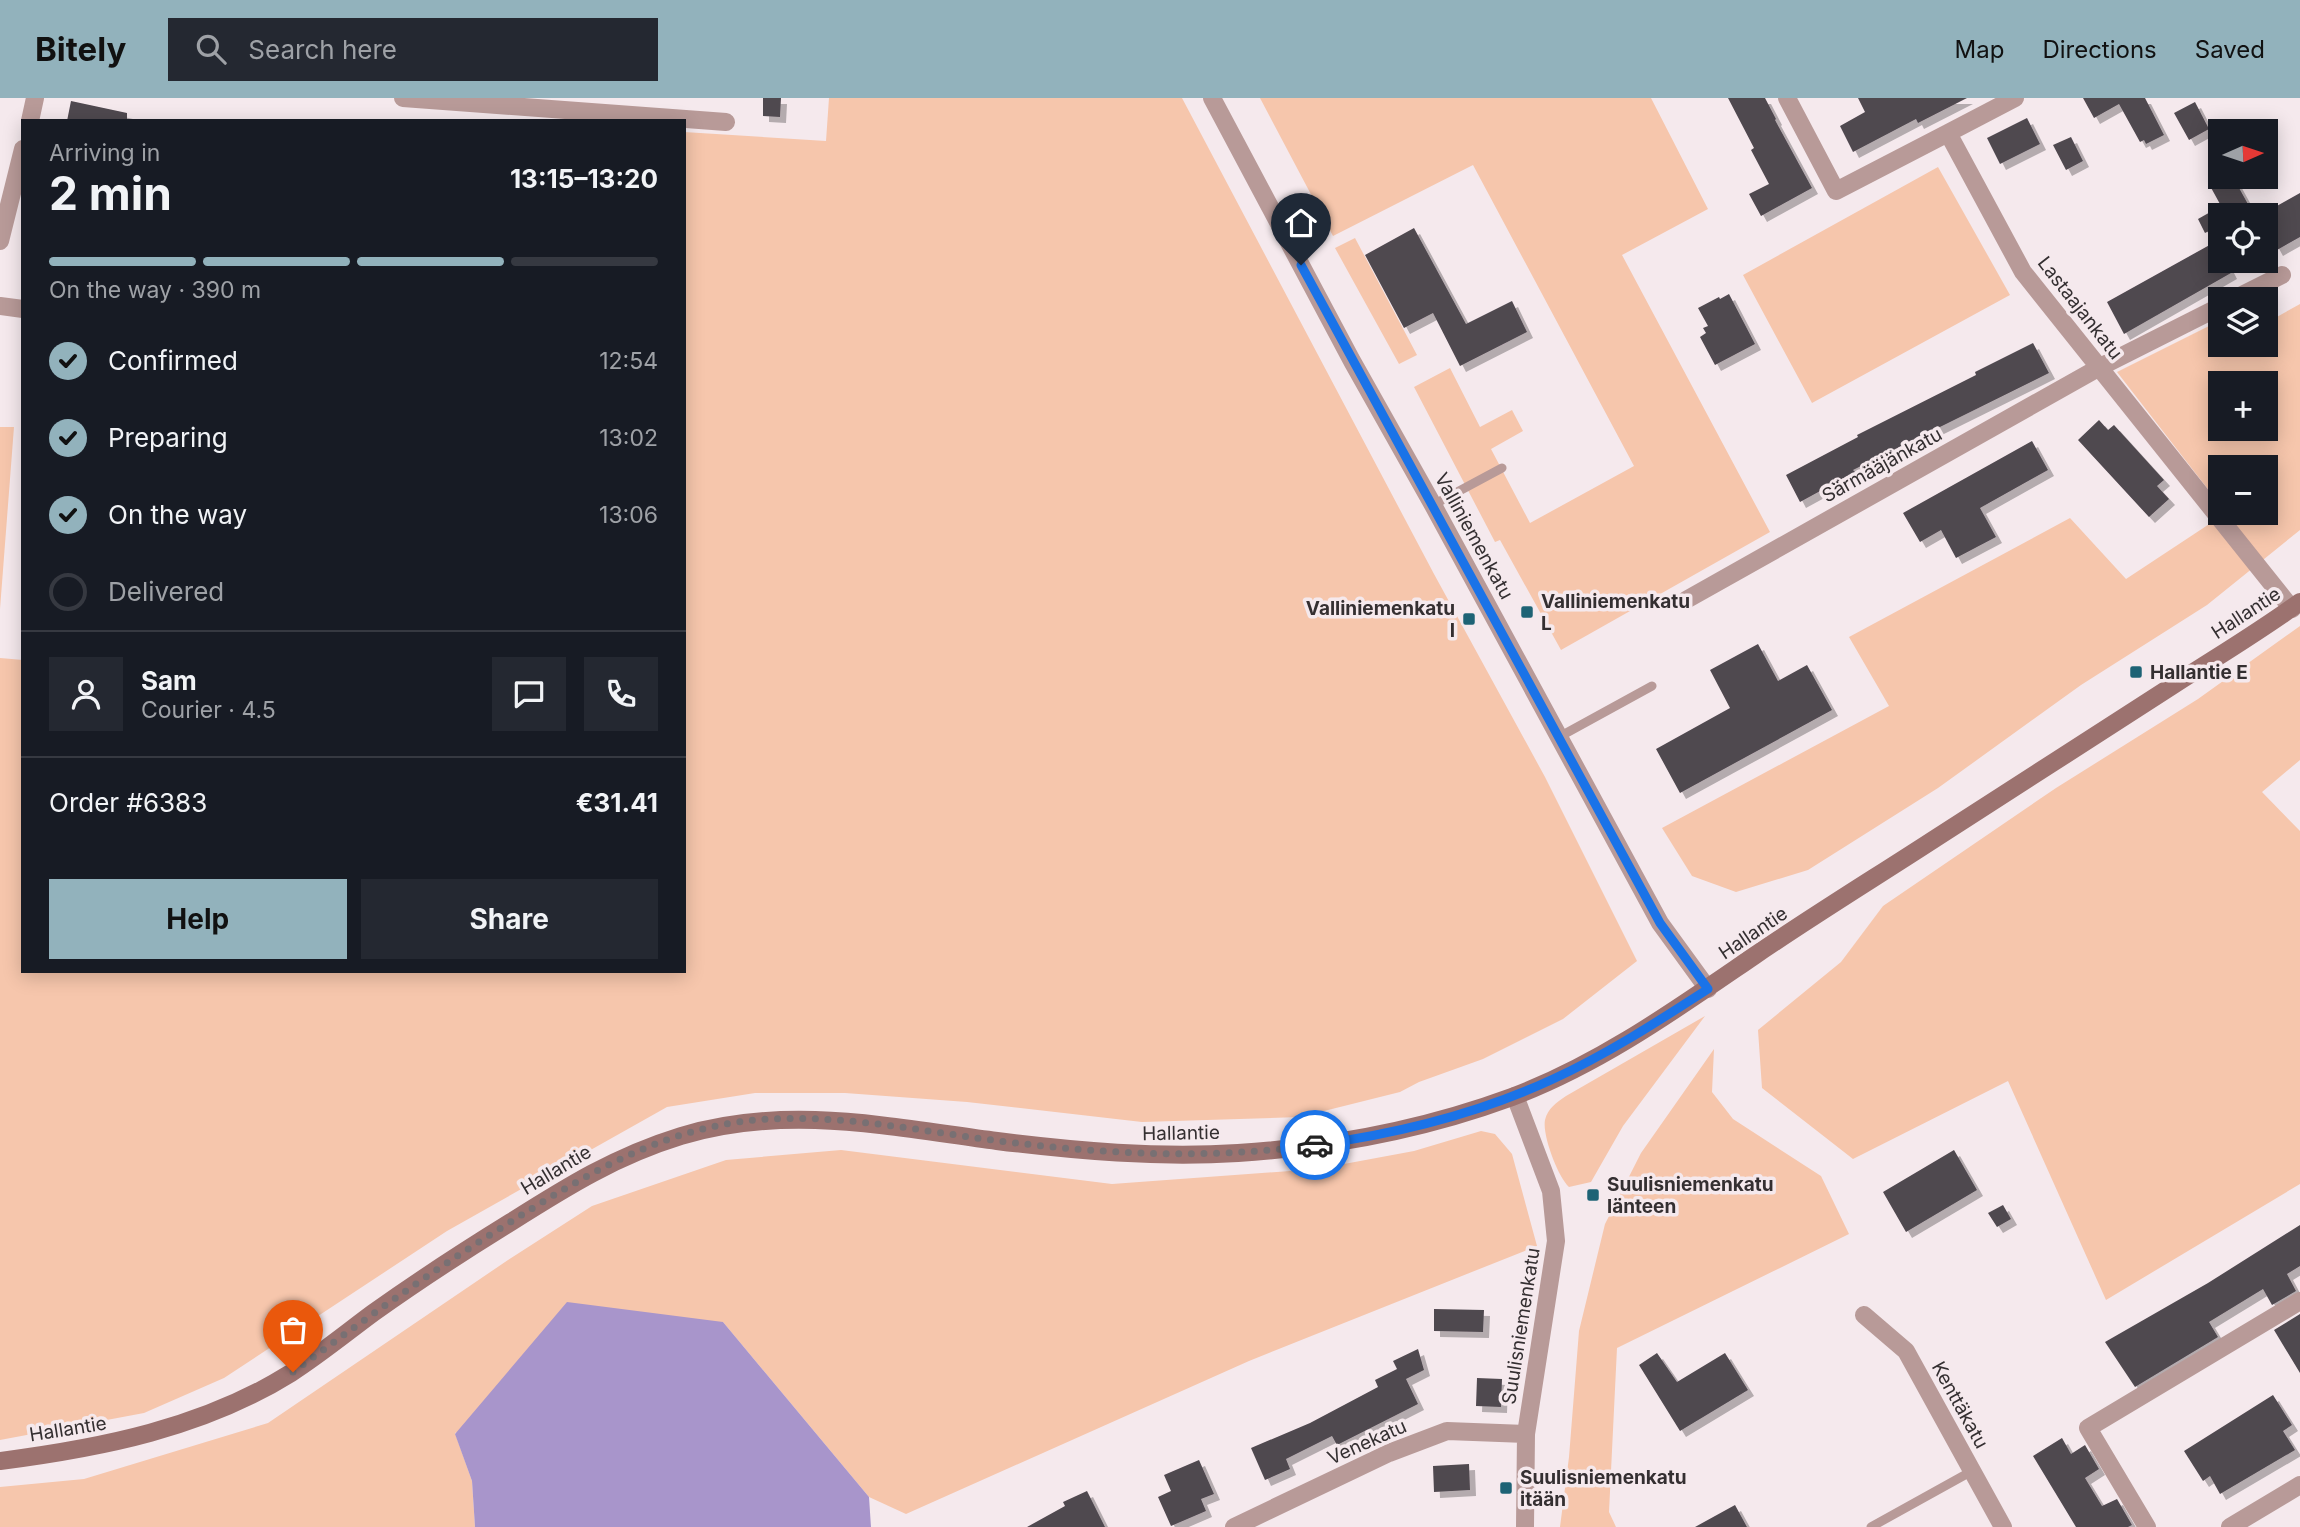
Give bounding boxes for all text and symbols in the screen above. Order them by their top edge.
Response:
search box [168,18,658,81]
text: Bitely [35,29,126,69]
icon: search [192,30,230,68]
text: Search here [248,34,397,65]
text: Map [1955,35,2004,64]
text: Directions [2042,35,2157,64]
text: Saved [2195,35,2265,64]
north arrow [2208,119,2278,189]
map controls [2208,119,2278,525]
text: Arriving in [49,139,160,167]
text: 13:15–13:20 [510,163,658,194]
text: 2 min [49,165,172,221]
pin [1271,193,1331,265]
button: locate [2208,203,2278,273]
icon: home [1282,204,1320,242]
street label: Lastaajankatu [2033,252,2127,364]
text: On the way · 390 m [49,276,261,304]
button: layers [2208,287,2278,357]
icon: check [49,342,87,380]
text: Confirmed [108,345,238,376]
text: 12:54 [599,347,658,375]
button: + [2208,371,2278,441]
icon: check [49,419,87,457]
text: Preparing [108,422,228,453]
street label: Särmääjänkatu [1818,423,1946,507]
text: 13:02 [599,424,658,452]
button: − [2208,455,2278,525]
street label: Valliniemenkatu [1430,469,1518,603]
icon: check [49,496,87,534]
text: On the way [108,499,247,530]
text: 13:06 [599,501,658,529]
text: Delivered [108,576,224,607]
street label: Hallantie [2207,582,2285,644]
place label: Valliniemenkatu L [1541,590,1690,635]
place label: Valliniemenkatu I [1306,597,1455,642]
marker: Valliniemenkatu L [1519,604,1535,620]
marker: Valliniemenkatu I [1461,611,1477,627]
button: person [49,657,123,731]
button: chat [492,657,566,731]
button: phone [584,657,658,731]
place label: Hallantie E [2150,661,2248,684]
marker: Hallantie E [2128,664,2144,680]
text: Sam [141,665,197,696]
text: Courier · 4.5 [141,696,276,724]
text: Order #6383 [49,787,207,818]
text: €31.41 [576,787,658,818]
button: Help [49,879,347,959]
button: Share [361,879,658,959]
street label: Hallantie [1714,902,1792,964]
courier [1280,1110,1350,1180]
street label: Hallantie [1142,1121,1220,1145]
icon: car [1296,1126,1334,1164]
street label: Hallantie [517,1140,595,1200]
place label: Suulisniemenkatu länteen [1607,1173,1774,1218]
marker: Suulisniemenkatu länteen [1585,1187,1601,1203]
street label: Suulisniemenkatu [1497,1246,1545,1406]
pin [263,1300,323,1372]
icon: bag [274,1311,312,1349]
street label: Kenttäkatu [1927,1358,1993,1452]
street label: Hallantie [28,1412,108,1446]
street label: Venekatu [1324,1414,1410,1470]
place label: Suulisniemenkatu itään [1520,1466,1687,1511]
marker: Suulisniemenkatu itään [1498,1480,1514,1496]

